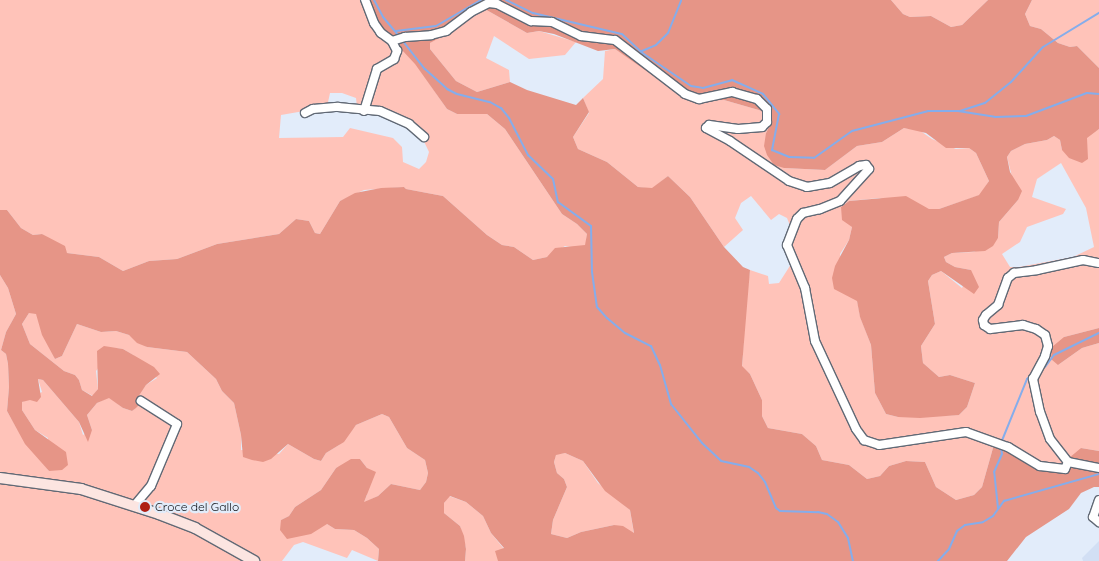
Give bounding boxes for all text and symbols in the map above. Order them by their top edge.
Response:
place label: Croce del Gallo [155,500,239,514]
marker: Croce del Gallo [139,501,151,513]

